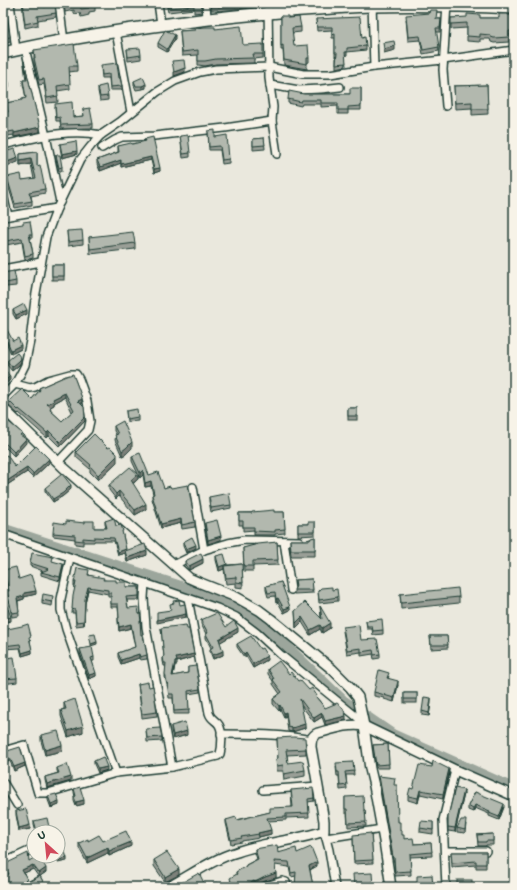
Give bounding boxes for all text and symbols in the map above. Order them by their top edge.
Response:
north arrow [26,824,66,864]
text: U [35,828,48,843]

